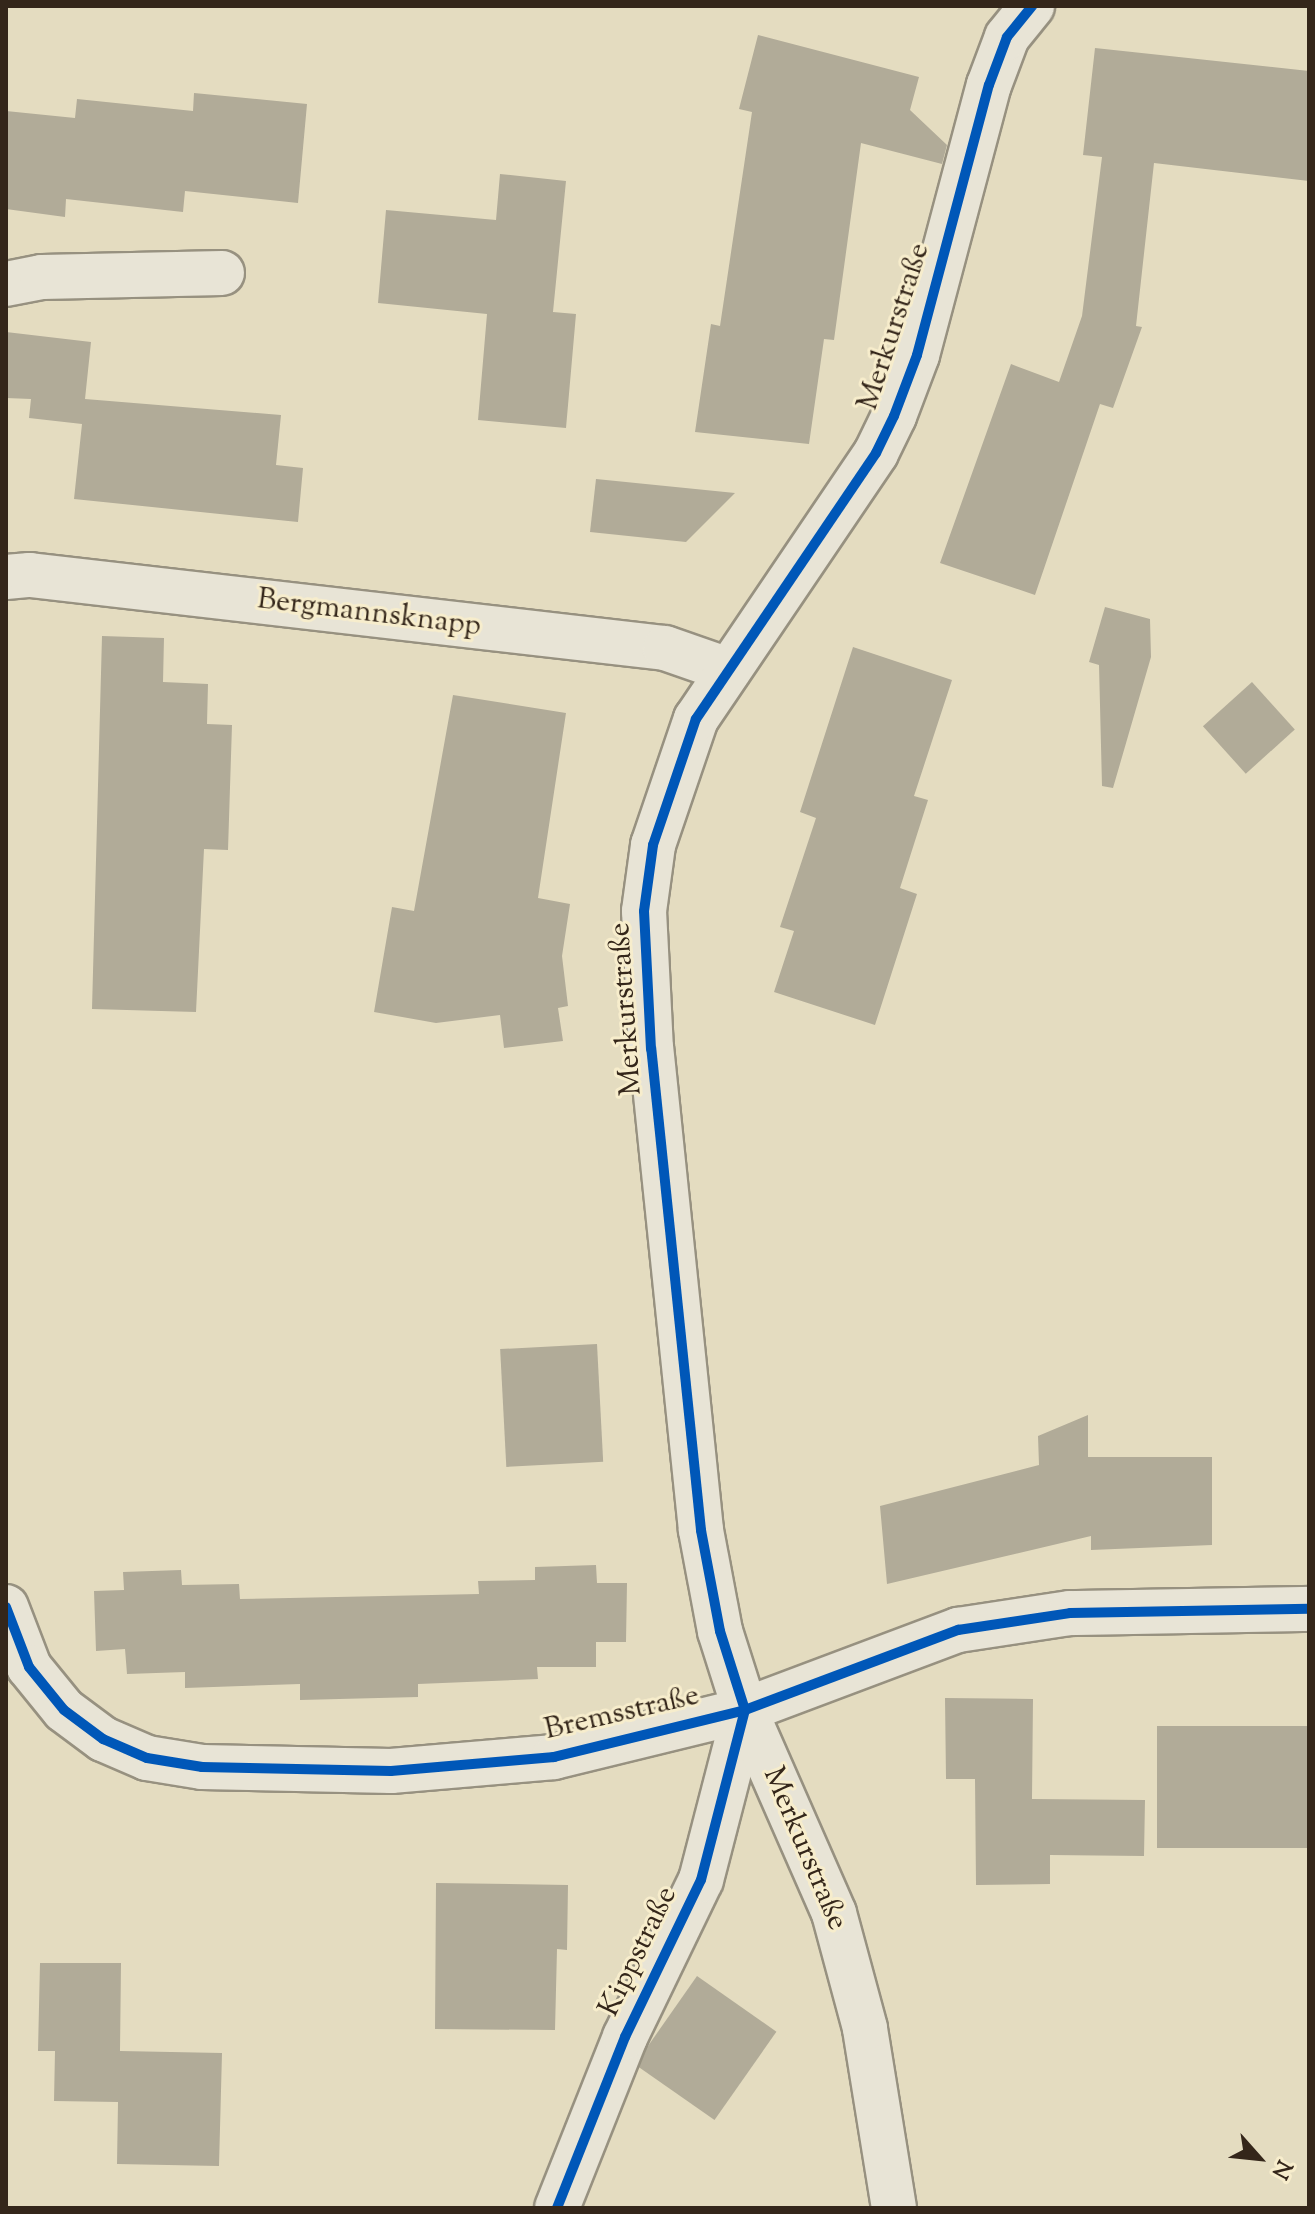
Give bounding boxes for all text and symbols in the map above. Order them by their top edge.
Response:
street label: Merkurstraße [851,239,939,415]
street label: Bergmannsknapp [255,582,483,646]
street label: Merkurstraße [603,921,651,1097]
street label: Bremsstraße [541,1679,703,1749]
street label: Merkurstraße [754,1762,854,1936]
street label: Kippstraße [592,1881,686,2023]
north arrow [1219,2118,1299,2198]
text: N [1262,2154,1299,2184]

